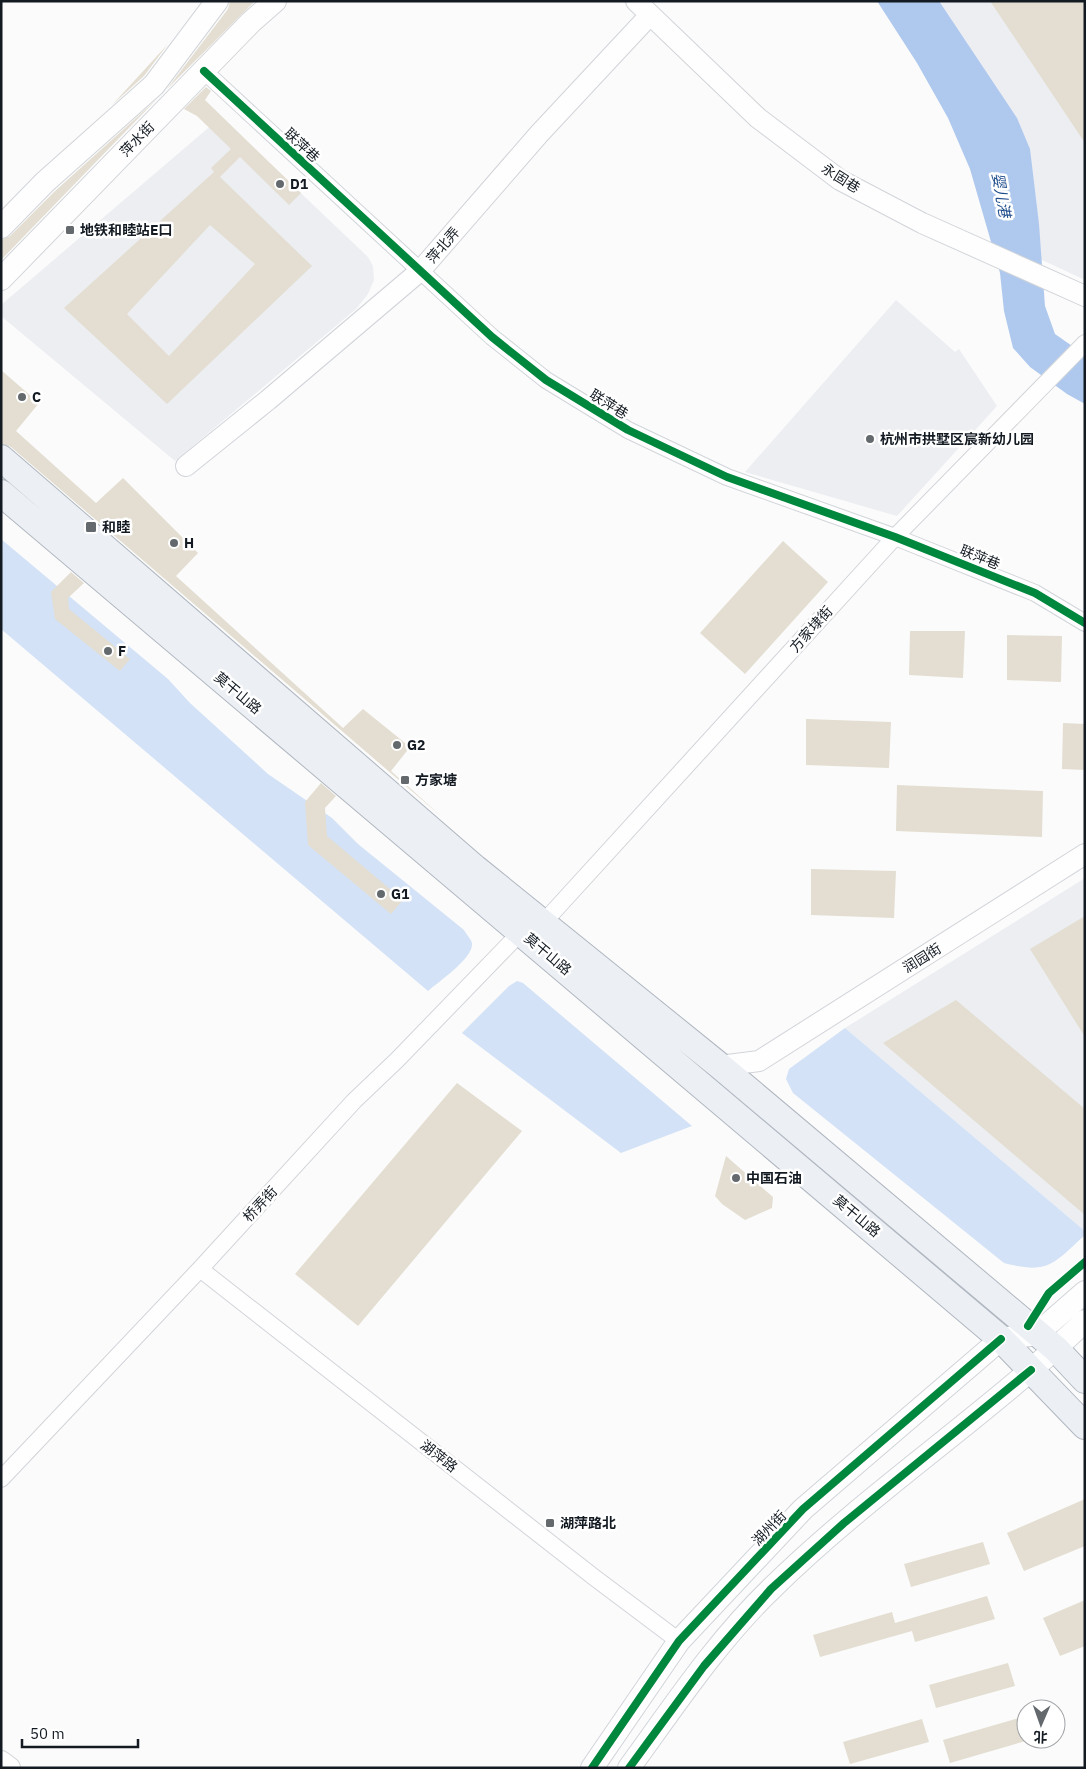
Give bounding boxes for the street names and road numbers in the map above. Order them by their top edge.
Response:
street label: 萍水街 [116,118,158,160]
street label: 联萍巷 [281,124,323,166]
street label: 永固巷 [818,159,864,197]
street label: 萍北弄 [422,223,464,267]
street label: 联萍巷 [586,385,632,423]
street label: 联萍巷 [957,541,1003,573]
street label: 方家埭街 [786,602,836,656]
street label: 莫干山路 [211,668,265,718]
street label: 莫干山路 [521,929,575,979]
street label: 润园街 [899,939,945,977]
street label: 桥弄街 [239,1183,281,1225]
street label: 莫干山路 [830,1191,884,1241]
street label: 湖萍路 [417,1436,461,1476]
street label: 湖州街 [748,1507,790,1549]

